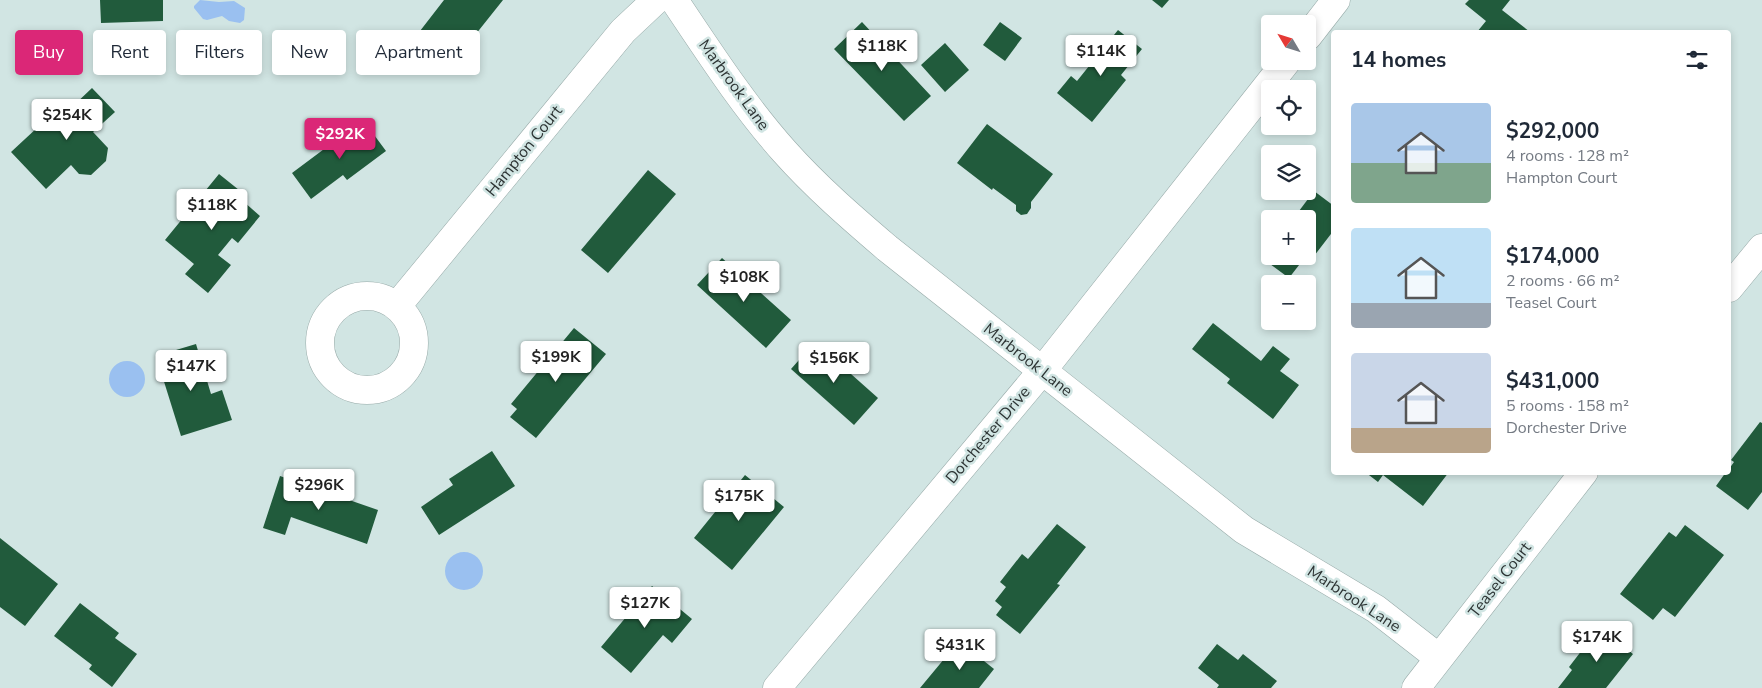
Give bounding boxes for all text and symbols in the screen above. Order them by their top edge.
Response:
north arrow [1261,15,1316,70]
map controls [1261,15,1316,330]
chip: Buy [15,30,83,75]
chip: Rent [93,30,166,75]
chip: Filters [176,30,262,75]
chip: New [272,30,346,75]
chip: Apartment [356,30,480,75]
pin: $118K [847,30,917,72]
pin: $114K [1066,34,1136,77]
street label: Marbrook Lane [694,35,774,135]
text: $118K [857,35,907,57]
text: $114K [1076,40,1126,62]
text: 14 homes [1351,46,1446,74]
icon: filters [1683,46,1711,74]
button: locate [1261,80,1316,135]
pin: $254K [32,98,102,141]
street label: Hampton Court [481,101,568,201]
text: $254K [42,104,92,126]
text: $292,000 [1506,117,1599,145]
pin: $292K [305,118,375,160]
text: $292K [315,123,365,145]
icon: home [1391,123,1451,183]
button: layers [1261,145,1316,200]
text: 4 rooms · 128 m² [1506,145,1629,167]
text: Hampton Court [1506,167,1617,189]
pin: $118K [177,188,247,231]
text: $118K [187,194,237,216]
button: + [1261,210,1316,265]
text: $174,000 [1506,242,1599,270]
icon: home [1391,248,1451,308]
pin: $108K [709,260,779,303]
text: $108K [719,266,769,288]
text: 2 rooms · 66 m² [1506,270,1619,292]
button: − [1261,275,1316,330]
text: Teasel Court [1506,292,1596,314]
street label: Marbrook Lane [979,318,1077,402]
pin: $199K [521,340,591,383]
pin: $156K [799,342,869,384]
text: $199K [531,346,581,368]
text: $156K [809,347,859,369]
pin: $147K [156,350,226,392]
text: $147K [166,355,216,377]
text: $431,000 [1506,367,1599,395]
icon: home [1391,373,1451,433]
street label: Dorchester Drive [941,382,1035,488]
text: 5 rooms · 158 m² [1506,395,1629,417]
text: Dorchester Drive [1506,417,1627,439]
pin: $296K [284,468,354,511]
text: $296K [294,474,344,496]
pin: $175K [704,480,774,522]
text: $175K [714,485,764,507]
street label: Teasel Court [1464,537,1537,622]
street label: Marbrook Lane [1303,560,1405,638]
pin: $127K [610,586,680,629]
text: $127K [620,592,670,614]
pin: $174K [1562,620,1632,663]
text: $174K [1572,626,1622,648]
pin: $431K [925,628,995,671]
text: $431K [935,634,985,656]

